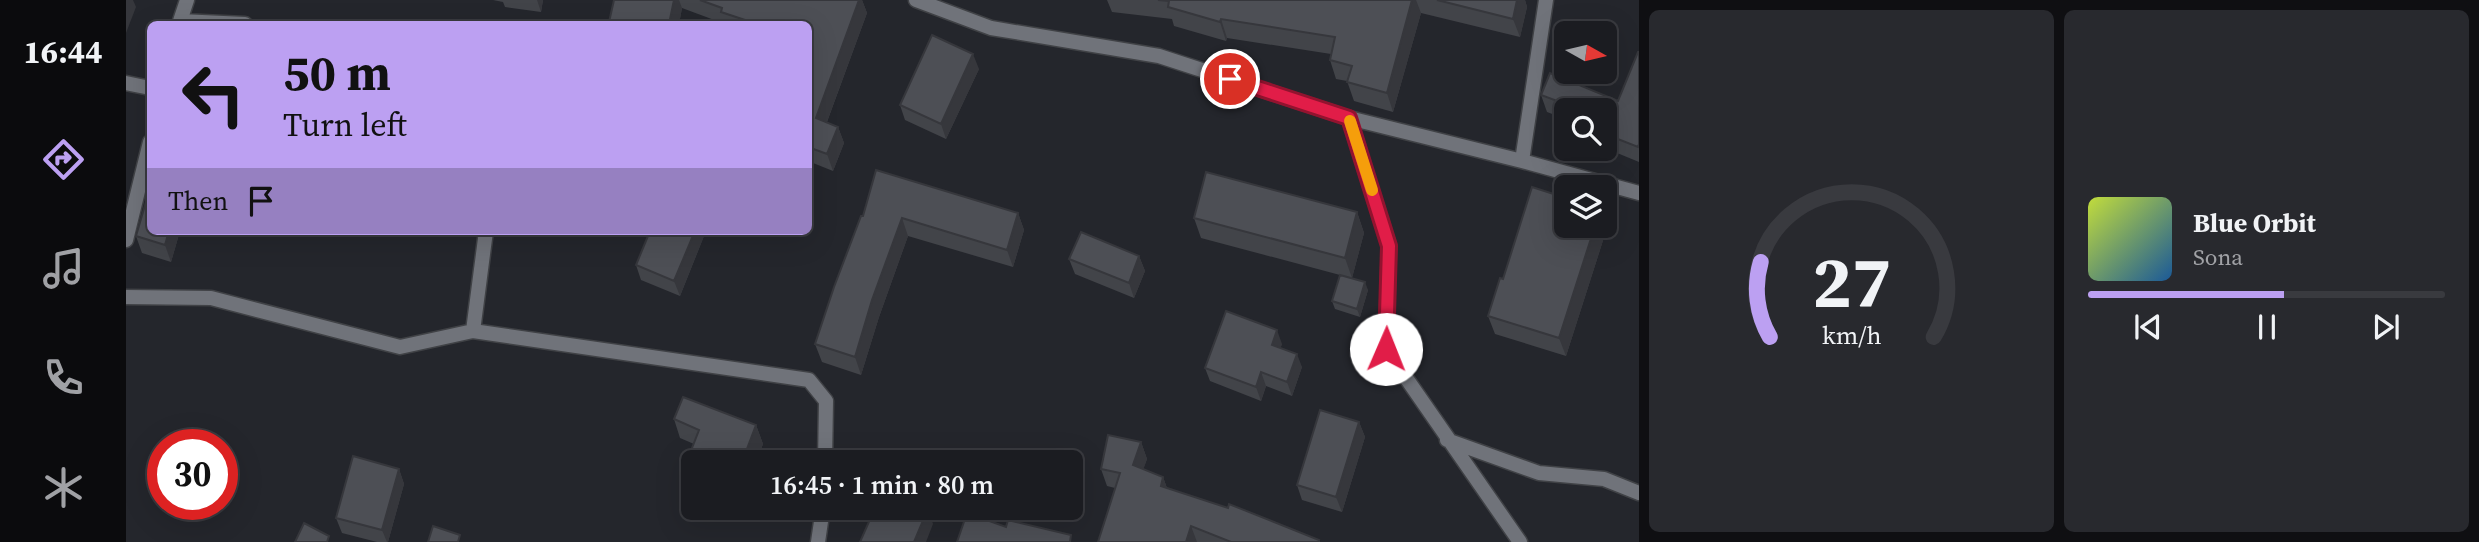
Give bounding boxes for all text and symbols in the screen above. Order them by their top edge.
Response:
north arrow [1554,21,1617,84]
map controls [1554,21,1617,238]
text: 16:44 [24,30,102,74]
text: 50 m [283,39,391,106]
icon: left [168,49,259,140]
pin [1200,49,1260,109]
icon: arrive [1211,60,1249,98]
button: search [1554,98,1617,161]
text: Turn left [283,103,407,147]
icon: directions [39,135,88,184]
button: layers [1554,175,1617,238]
icon: arrive [242,182,280,220]
text: Then [168,183,228,219]
text: Blue Orbit [2193,205,2316,241]
text: 27 [1812,232,1891,331]
text: Sona [2193,241,2243,273]
icon: music [39,244,88,293]
icon: previous [2129,308,2167,346]
icon: pause [2248,308,2286,346]
icon: next [2367,308,2405,346]
position arrow [1349,312,1423,386]
text: km/h [1822,318,1881,352]
icon: phone [39,353,88,402]
speed limit sign: 30 [147,429,238,520]
icon: climate [39,463,88,512]
text: 16:45 · 1 min · 80 m [770,467,994,503]

